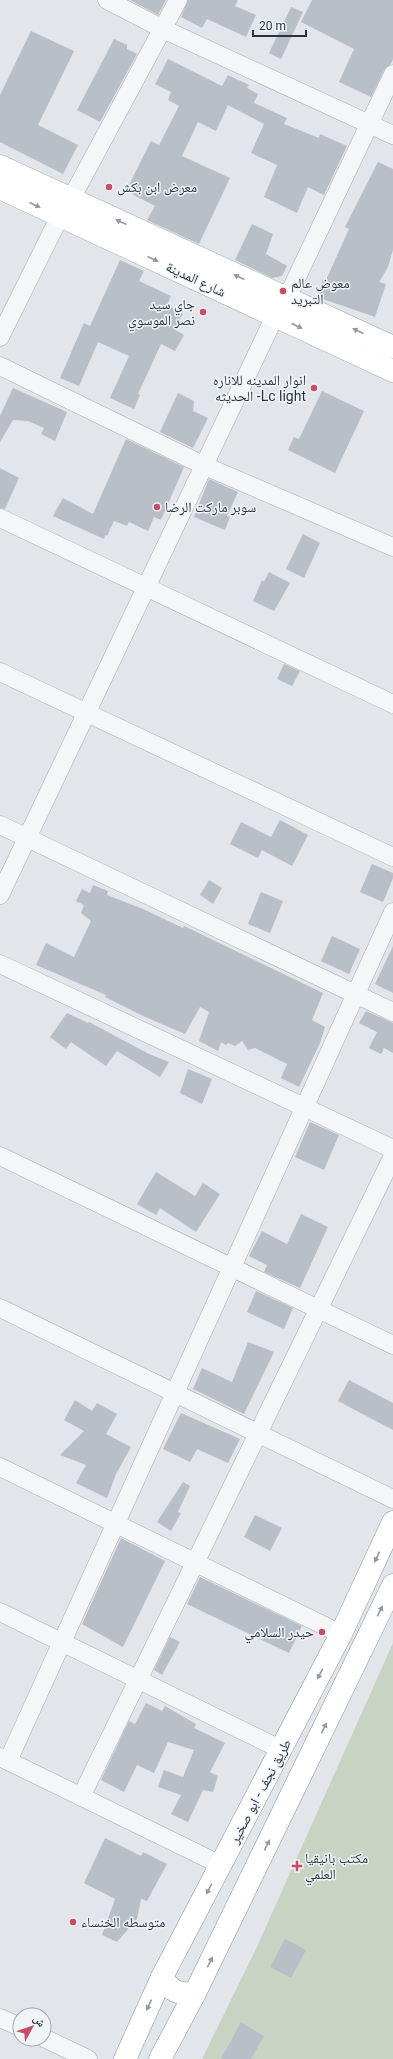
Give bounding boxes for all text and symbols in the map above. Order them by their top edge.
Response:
scale bar [253,12,306,38]
text: 20 m [259,19,286,33]
place label: معرض ابن بكش [117,179,197,196]
marker: معرض ابن بكش [104,182,114,192]
one-way arrow [30,202,41,208]
one-way arrow [115,219,127,226]
one-way arrow [148,256,159,262]
street label: شارع المدينة [163,258,228,302]
one-way arrow [233,273,245,279]
place label: معوض عالم التبريد [291,275,350,308]
marker: معوض عالم التبريد [278,286,288,296]
place label: جاي سيد نصر الموسوي [128,296,195,332]
marker: جاي سيد نصر الموسوي [198,307,208,317]
one-way arrow [291,323,302,329]
one-way arrow [352,328,363,334]
place label: انوار المدينه للاناره الحديثه -Lc light [213,372,306,404]
marker: انوار المدينه للاناره الحديثه -Lc light [309,383,319,393]
place label: سوبر ماركت الرضا [165,499,256,516]
marker: سوبر ماركت الرضا [152,502,162,512]
one-way arrow [373,1551,380,1563]
one-way arrow [377,1606,383,1617]
place label: حيدر السلامي [244,1624,314,1644]
marker: حيدر السلامي [317,1627,327,1637]
one-way arrow [317,1669,323,1680]
one-way arrow [320,1723,327,1734]
street label: طريق نجف - ابو صخير [225,1736,296,1848]
one-way arrow [264,1839,270,1851]
place label: مكتب بانيقيا العلمي [305,1850,368,1886]
marker: مكتب بانيقيا العلمي [292,1861,302,1871]
one-way arrow [205,1883,212,1895]
place label: متوسطه الخنساء [81,1914,165,1931]
marker: متوسطه الخنساء [68,1917,78,1927]
one-way arrow [207,1956,213,1968]
one-way arrow [146,1999,152,2010]
north arrow [12,2007,52,2047]
text: ش [30,2012,48,2030]

